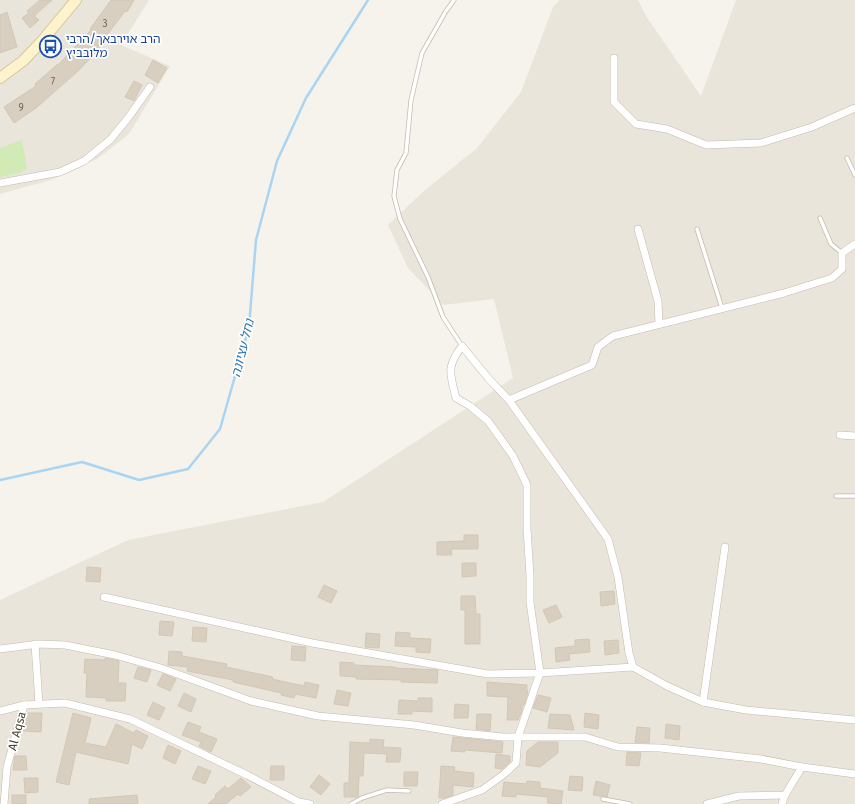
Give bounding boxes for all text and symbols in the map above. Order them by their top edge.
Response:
house number: 3 [103,18,108,30]
place label: הרב אוירבאך/הרבי מלובביץ [66,32,161,60]
bus stop icon: הרב אוירבאך/הרבי מלובביץ [37,33,63,59]
house number: 7 [51,76,56,88]
house number: 9 [18,102,24,114]
water label: נחל עציונה [228,317,257,379]
street label: Al Aqsa [5,710,29,752]

